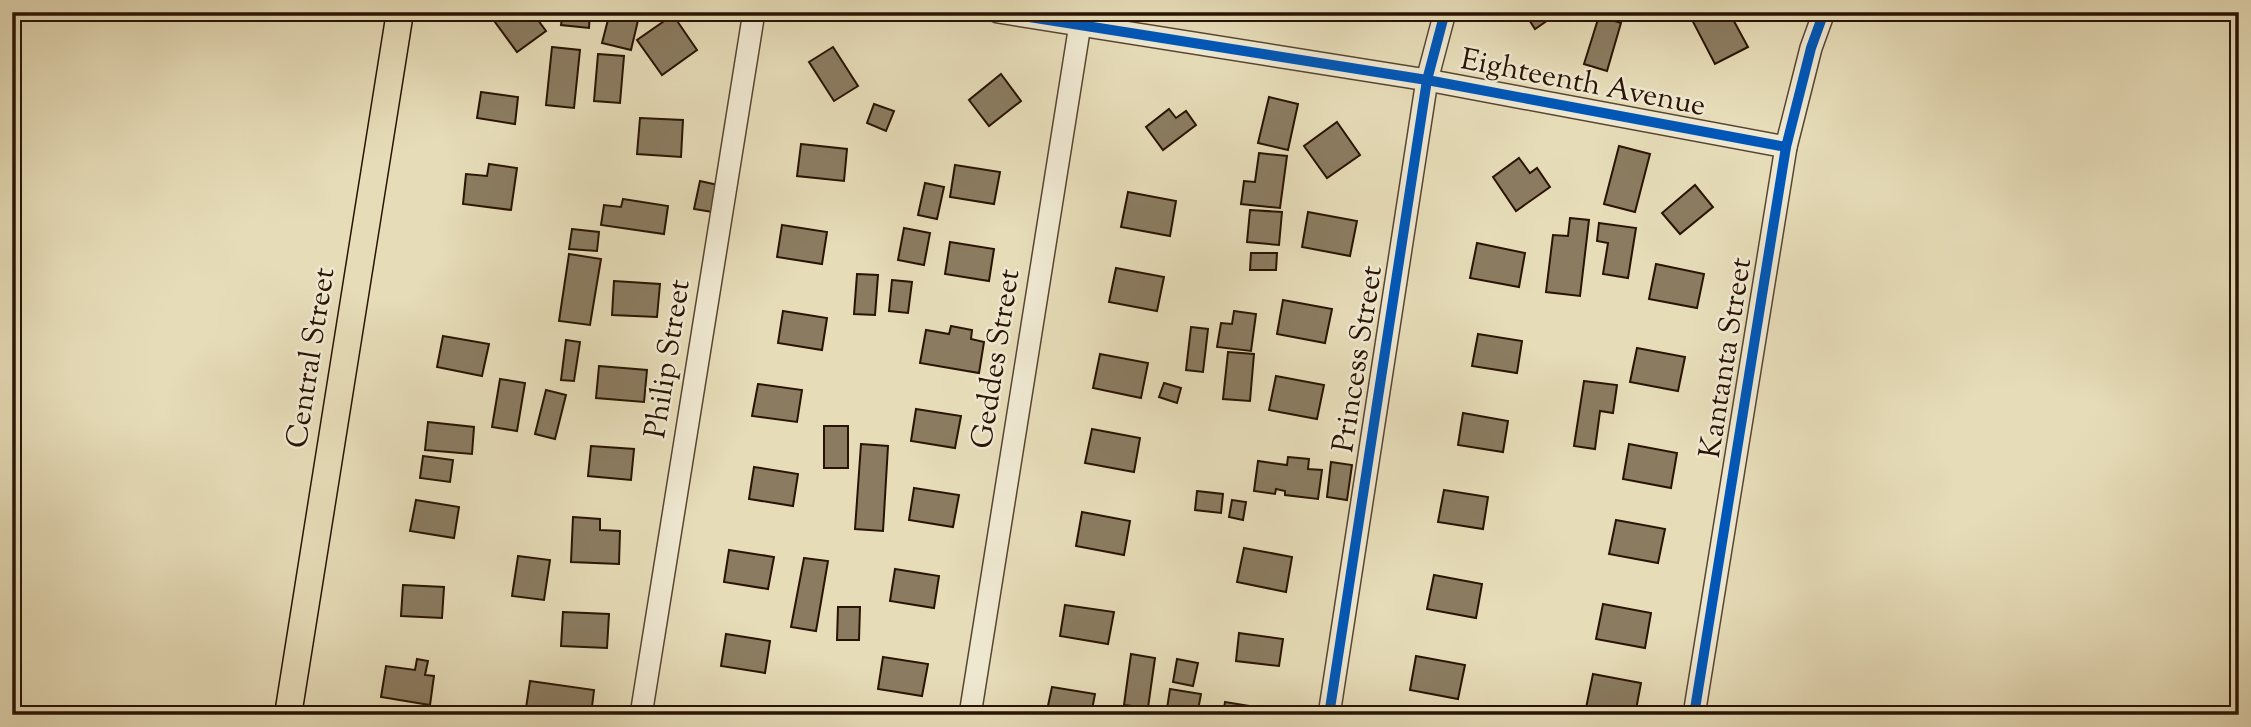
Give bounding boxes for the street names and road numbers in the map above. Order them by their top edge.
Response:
street label: Eighteenth Avenue [1457,39,1709,129]
street label: Kantanta Street [1690,255,1764,461]
street label: Princess Street [1323,262,1395,456]
street label: Central Street [277,265,347,451]
street label: Geddes Street [962,266,1032,452]
street label: Philip Street [635,276,703,442]

